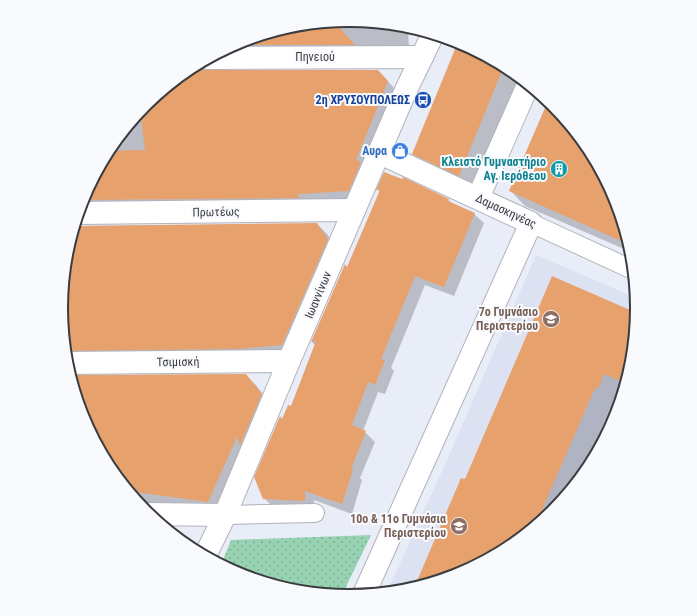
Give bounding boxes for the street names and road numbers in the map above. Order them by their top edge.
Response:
street label: Πηνειού [295,50,335,64]
street label: Δαμασκηνέας [473,191,539,231]
street label: Πρωτέως [192,205,240,219]
street label: Ιωαννίνων [302,269,334,321]
street label: Τσιμισκή [157,355,199,369]

